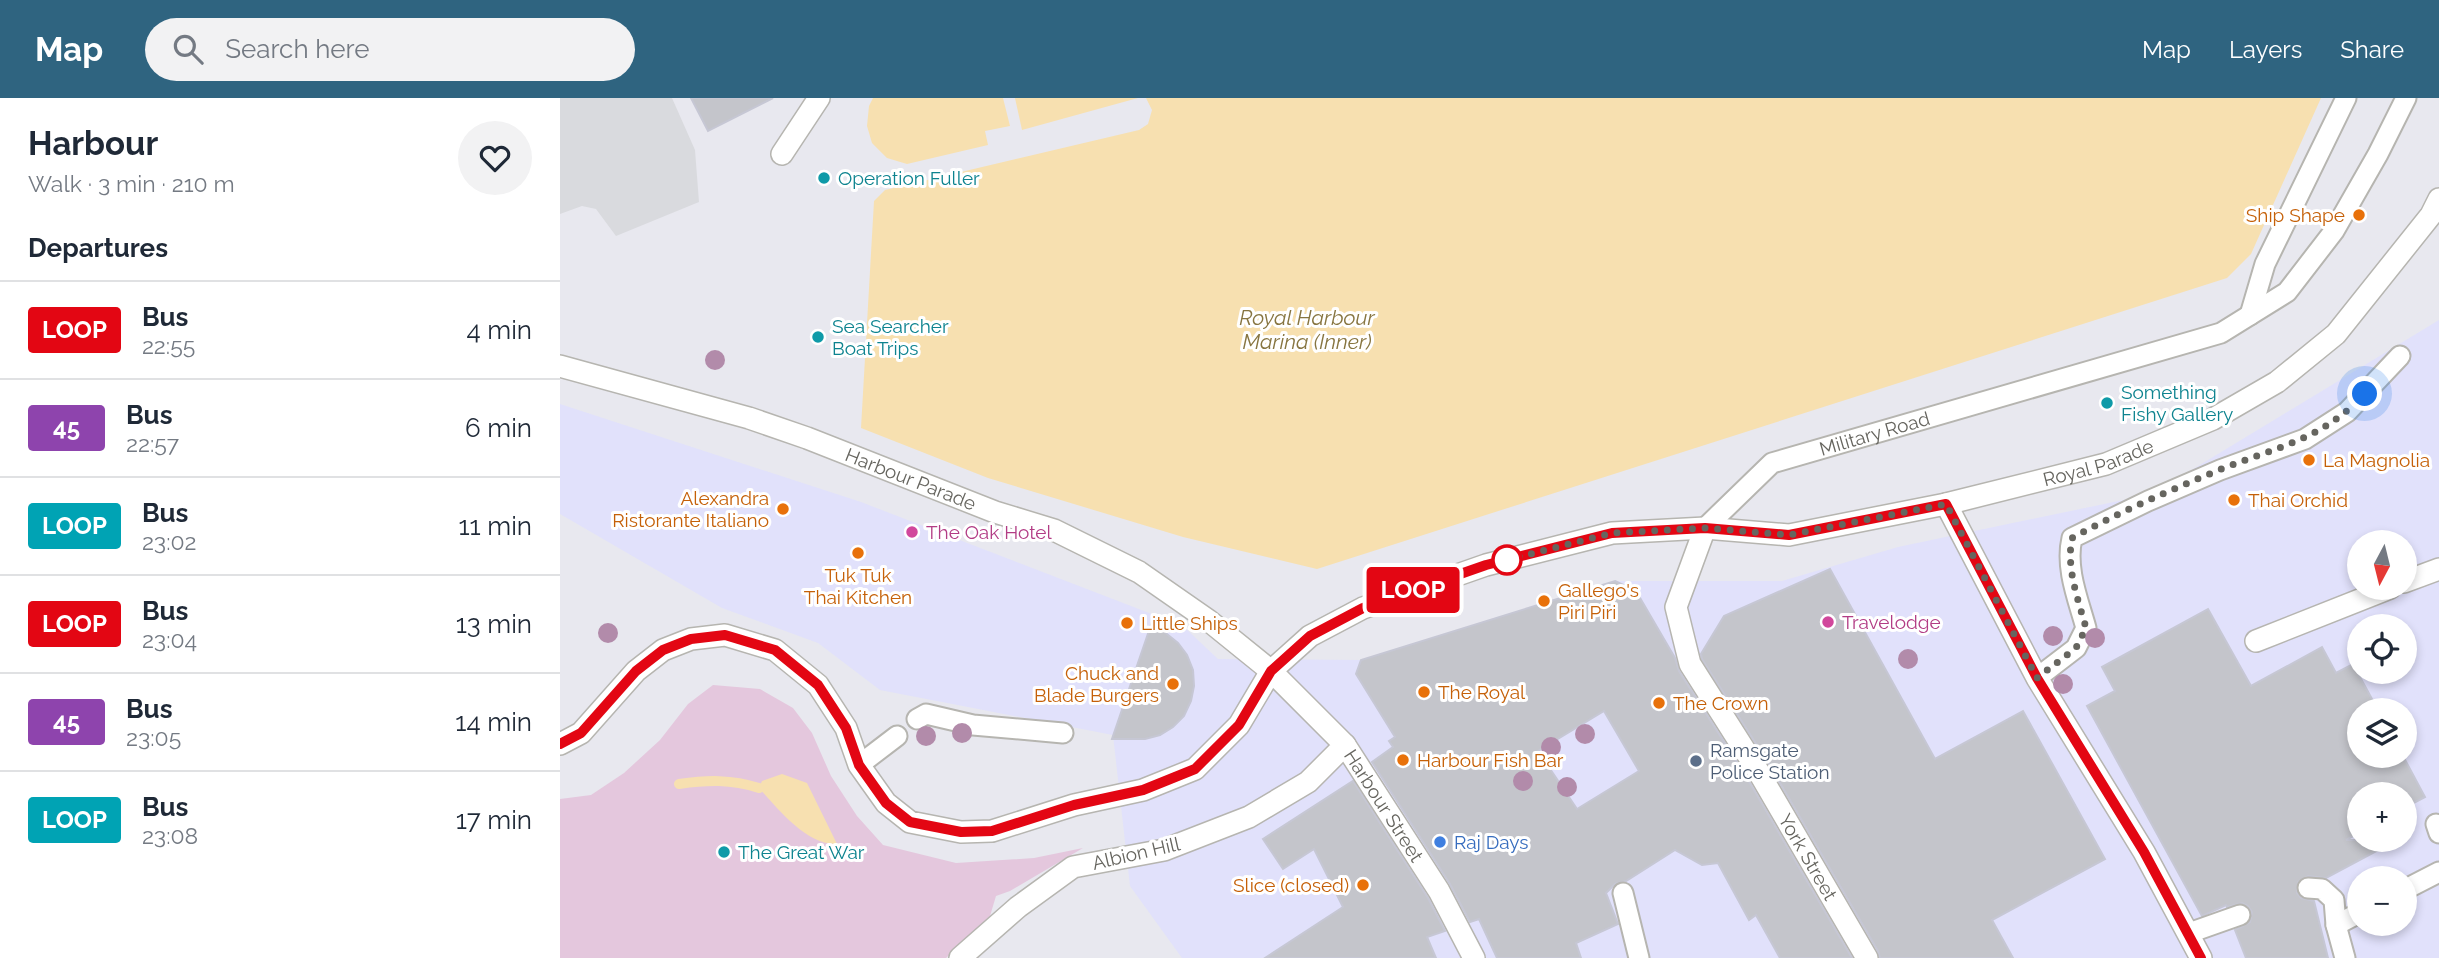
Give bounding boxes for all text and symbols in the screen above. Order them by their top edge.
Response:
search box [145,18,635,81]
text: Map [35,30,103,69]
icon: search [169,30,207,68]
text: Search here [225,34,370,64]
text: Map [2142,35,2191,64]
text: Layers [2229,35,2302,64]
text: Share [2340,35,2404,64]
button: heart [458,121,532,195]
text: Harbour [28,124,158,163]
place label: Operation Fuller [838,167,980,189]
text: Walk · 3 min · 210 m [28,170,235,197]
marker: Operation Fuller [816,170,832,186]
place label: Ship Shape [2246,204,2345,226]
marker: Ship Shape [2351,207,2367,223]
text: Departures [28,233,168,263]
text: Bus [142,302,188,332]
water label: Royal Harbour Marina (Inner) [1239,305,1376,354]
text: LOOP [42,315,107,344]
text: 4 min [466,315,532,345]
place label: Sea Searcher Boat Trips [832,315,949,359]
marker: Sea Searcher Boat Trips [810,329,826,345]
text: 22:55 [142,332,195,359]
your location [2347,376,2382,411]
place label: Something Fishy Gallery [2121,381,2233,425]
marker: Something Fishy Gallery [2099,395,2115,411]
text: Bus [126,400,173,430]
street label: Military Road [1817,407,1932,460]
text: 45 [53,413,80,442]
text: 6 min [465,413,532,443]
text: 22:57 [126,430,179,457]
street label: Royal Parade [2041,434,2157,490]
street label: Harbour Parade [842,443,979,514]
place label: La Magnolia [2323,449,2430,471]
marker: La Magnolia [2301,452,2317,468]
place label: Alexandra Ristorante Italiano [612,487,769,531]
place label: Thai Orchid [2248,489,2348,511]
marker: Thai Orchid [2226,492,2242,508]
text: Bus [142,498,188,528]
marker: Alexandra Ristorante Italiano [775,501,791,517]
text: LOOP [42,511,107,540]
text: 11 min [458,511,532,541]
place label: The Oak Hotel [926,521,1053,543]
marker: The Oak Hotel [904,524,920,540]
text: 23:02 [142,528,197,555]
north arrow [2347,530,2417,600]
map controls [2347,530,2417,936]
marker: Tuk Tuk Thai Kitchen [850,545,866,561]
unlabelled marker [1492,545,1522,575]
place label: Tuk Tuk Thai Kitchen [804,564,912,608]
line badge: LOOP [1364,567,1462,613]
text: LOOP [1381,575,1445,604]
place label: Gallego's Piri Piri [1558,579,1639,623]
marker: Gallego's Piri Piri [1536,593,1552,609]
text: Bus [142,596,188,626]
text: LOOP [42,609,107,638]
text: 13 min [456,609,532,639]
place label: Travelodge [1842,611,1941,633]
place label: Little Ships [1141,612,1238,634]
marker: Travelodge [1820,614,1836,630]
button: locate [2347,614,2417,684]
marker: Little Ships [1119,615,1135,631]
text: 23:04 [142,626,197,653]
place label: Chuck and Blade Burgers [1034,662,1159,706]
marker: Chuck and Blade Burgers [1165,676,1181,692]
place label: The Royal [1438,681,1526,703]
marker: The Royal [1416,684,1432,700]
place label: The Crown [1673,692,1769,714]
text: Bus [126,694,173,724]
marker: The Crown [1651,695,1667,711]
button: layers [2347,698,2417,768]
text: 45 [53,707,80,736]
text: 14 min [455,707,532,737]
text: 23:05 [126,724,181,751]
place label: Ramsgate Police Station [1710,739,1829,783]
street label: Harbour Street [1340,745,1429,866]
place label: Harbour Fish Bar [1417,749,1564,771]
marker: Harbour Fish Bar [1395,752,1411,768]
marker: Ramsgate Police Station [1688,753,1704,769]
button: + [2347,782,2417,852]
text: Bus [142,792,188,822]
text: LOOP [42,805,107,834]
text: 17 min [456,805,532,835]
street label: York Street [1774,810,1842,905]
text: 23:08 [142,822,198,849]
place label: Raj Days [1454,831,1529,853]
street label: Albion Hill [1090,832,1183,874]
marker: Raj Days [1432,834,1448,850]
place label: The Great War [738,841,865,863]
marker: The Great War [716,844,732,860]
button: − [2347,866,2417,936]
place label: Slice (closed) [1233,874,1349,896]
marker: Slice (closed) [1355,877,1371,893]

